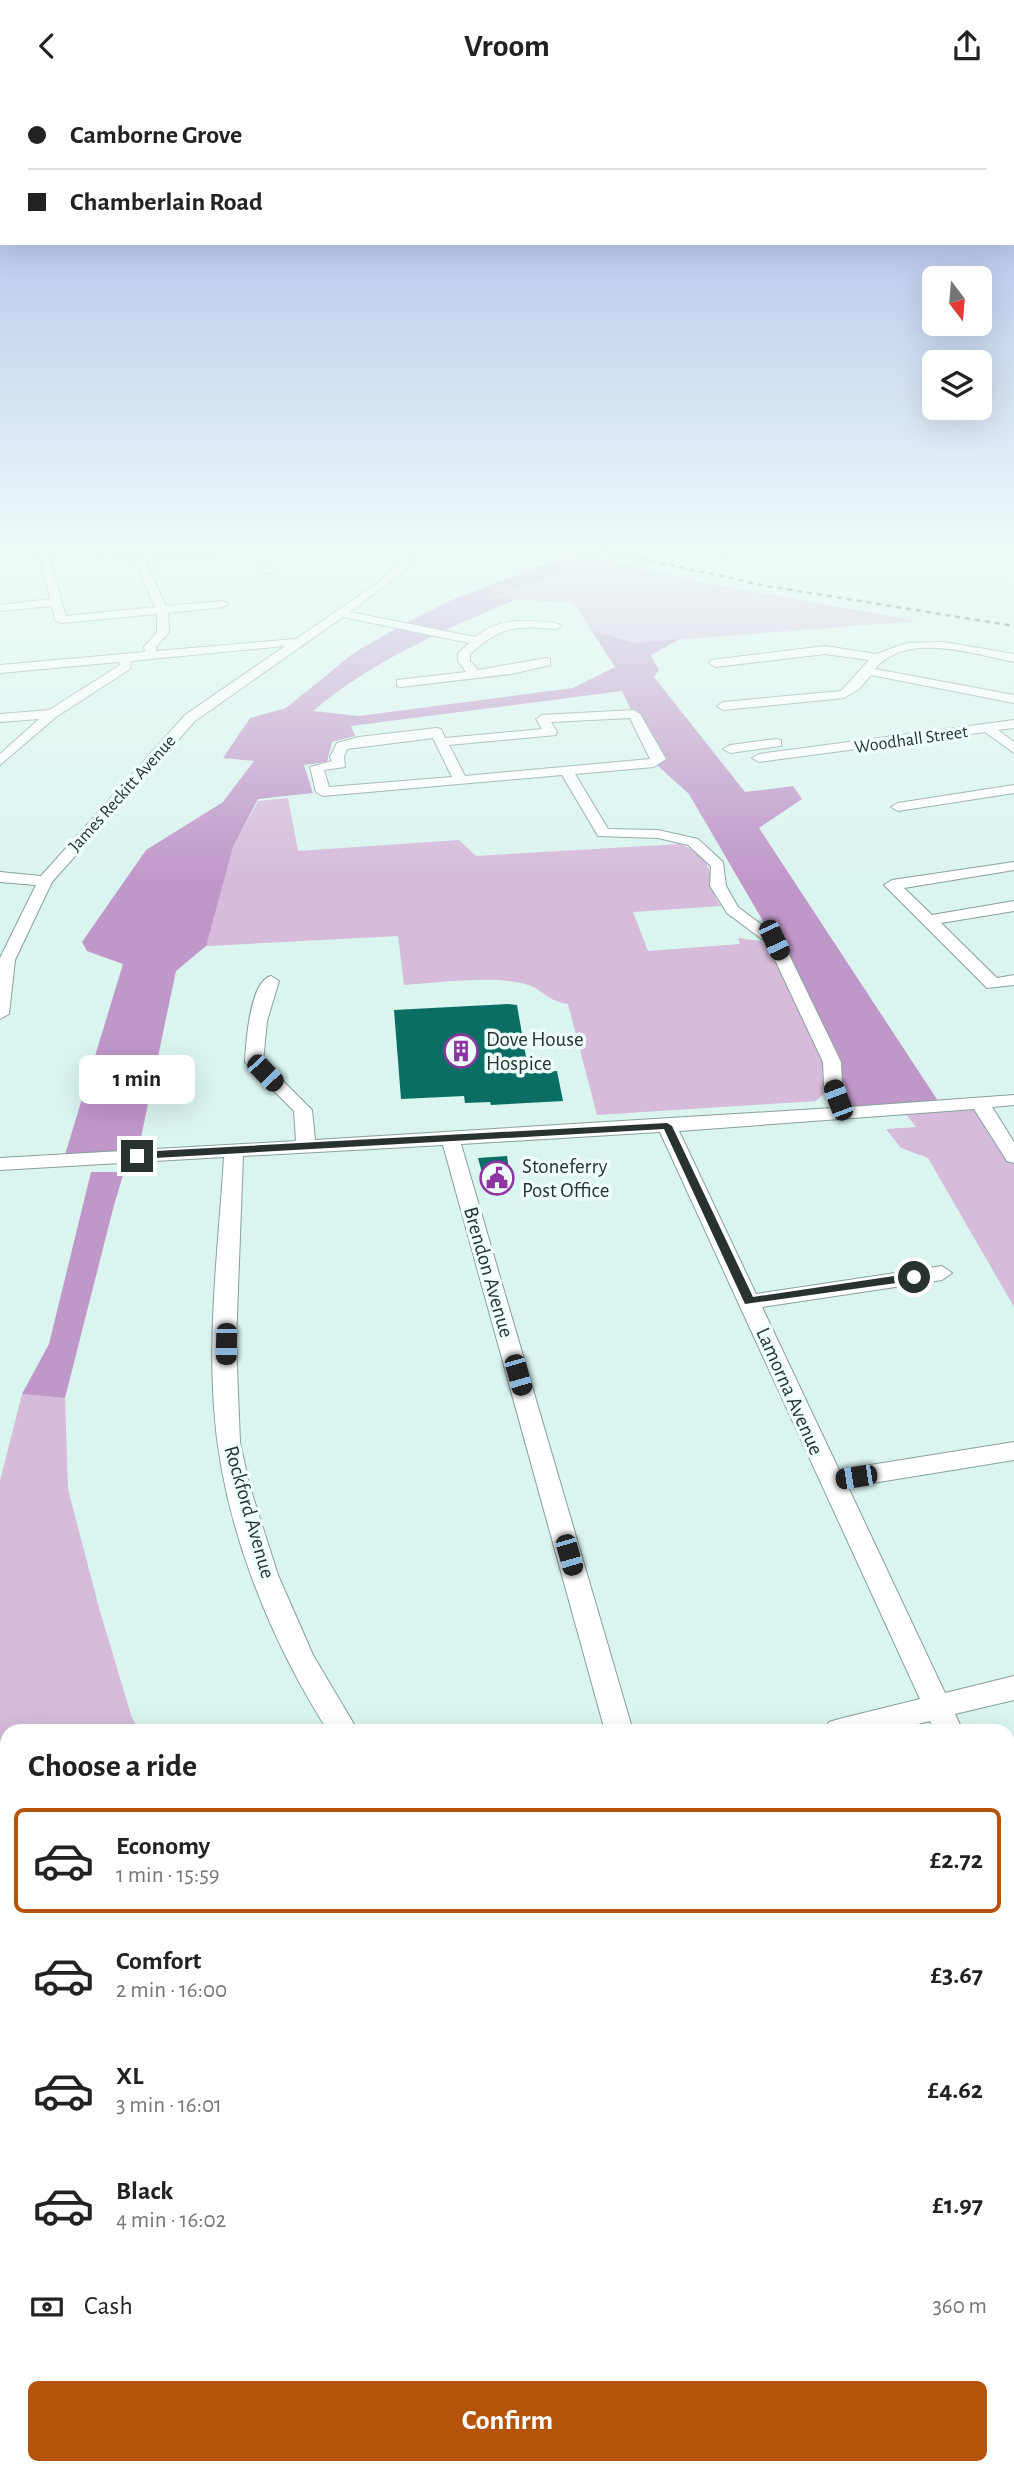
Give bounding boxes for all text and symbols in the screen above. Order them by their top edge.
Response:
icon: back [28,27,66,65]
icon: share [948,27,986,65]
text: Vroom [464,30,550,62]
text: Camborne Grove [70,122,242,148]
text: Chamberlain Road [70,189,263,215]
north arrow [922,266,992,336]
map controls [922,266,992,420]
button: layers [922,350,992,420]
street label: Woodhall Street [853,723,969,757]
street label: James Reckitt Avenue [66,732,180,855]
car [756,917,793,963]
place label: Dove House Hospice [486,1029,584,1074]
building icon: Dove House Hospice [442,1032,480,1070]
car [243,1051,288,1095]
callout: 1 min [79,1055,195,1103]
text: 1 min [113,1068,161,1091]
car [821,1077,856,1123]
route end [121,1140,153,1172]
place label: Stoneferry Post Office [522,1156,609,1201]
public building icon: Stoneferry Post Office [478,1159,516,1197]
street label: Brendon Avenue [460,1204,517,1340]
route start [898,1261,930,1293]
car [216,1323,237,1365]
street label: Lamorna Avenue [752,1324,827,1458]
car [503,1352,534,1398]
street label: Rockford Avenue [221,1443,279,1581]
car [834,1463,879,1491]
car [554,1532,585,1578]
text: Choose a ride [28,1750,197,1782]
icon: car [32,1829,95,1892]
text: Economy [116,1833,210,1859]
text: £2.72 [930,1847,983,1873]
text: 1 min · 15:59 [116,1864,220,1887]
icon: car [32,1944,95,2007]
text: Comfort [116,1948,201,1974]
text: £3.67 [930,1962,983,1988]
text: 2 min · 16:00 [116,1979,227,2002]
icon: car [32,2059,95,2122]
text: XL [116,2063,143,2089]
text: £4.62 [928,2077,983,2103]
text: 3 min · 16:01 [116,2094,222,2117]
icon: car [32,2174,95,2237]
text: Black [116,2178,173,2204]
text: £1.97 [932,2192,983,2218]
text: 4 min · 16:02 [116,2209,226,2232]
icon: cash [28,2288,66,2326]
text: Cash [84,2293,133,2319]
text: 360 m [932,2295,987,2318]
button: Confirm [28,2381,987,2461]

